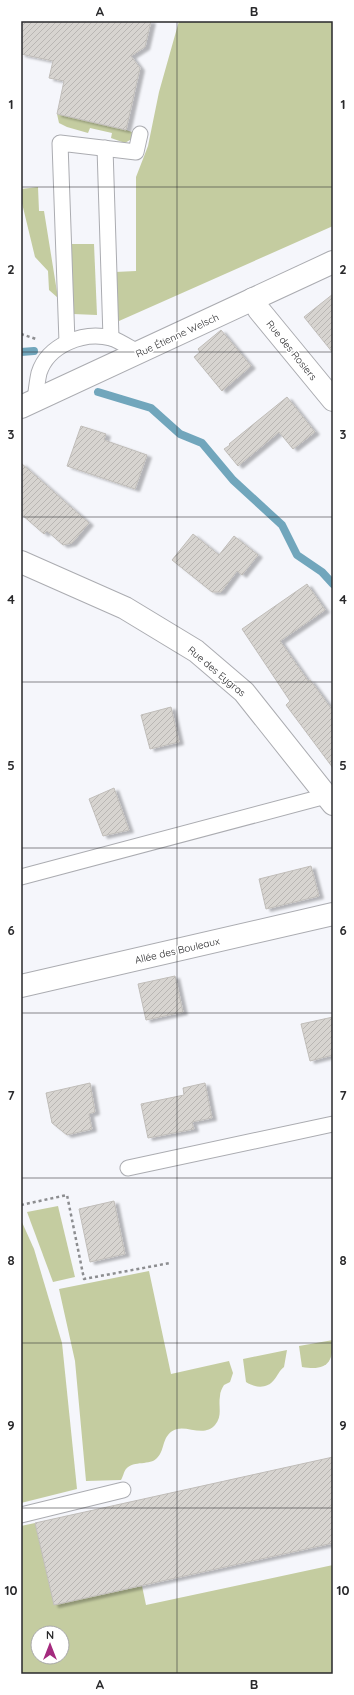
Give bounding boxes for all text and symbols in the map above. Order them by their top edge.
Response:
text: A [96,3,105,19]
text: B [250,3,258,19]
text: 1 [8,96,14,112]
text: 1 [340,96,346,112]
text: 2 [7,261,15,277]
text: 2 [339,261,347,277]
street label: Rue Étienne Welsch [133,310,221,360]
street label: Rue des Rosiers [263,318,320,383]
text: 3 [8,426,15,442]
text: 3 [340,426,347,442]
text: 4 [7,591,15,607]
text: 4 [339,591,347,607]
street label: Rue des Eygras [185,643,249,700]
text: 5 [7,757,15,773]
text: 5 [339,757,347,773]
text: 6 [7,922,15,938]
text: 6 [339,922,347,938]
street label: Allée des Bouleaux [133,934,221,967]
text: 7 [7,1087,15,1103]
text: 7 [339,1087,347,1103]
text: 8 [7,1252,15,1268]
text: 8 [339,1252,347,1268]
text: 9 [7,1417,15,1433]
text: 9 [339,1417,347,1433]
text: 10 [4,1582,18,1598]
text: 10 [336,1582,350,1598]
north arrow [30,1625,70,1665]
text: N [46,1628,54,1642]
text: A [96,1676,105,1692]
text: B [250,1676,258,1692]

